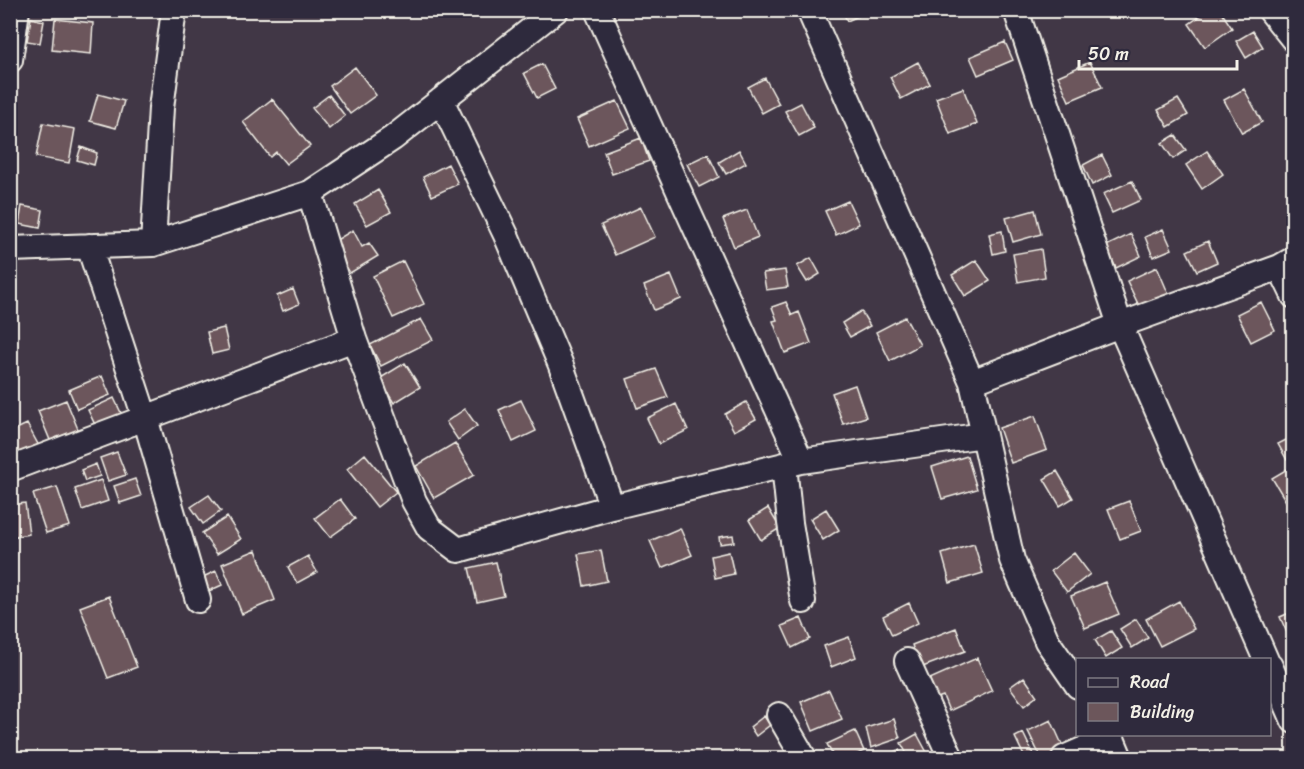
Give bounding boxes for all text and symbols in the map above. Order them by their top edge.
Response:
scale bar [1079,33,1236,71]
text: 50 m [1088,38,1129,70]
legend [1076,658,1271,736]
text: Road [1130,666,1170,698]
text: Building [1130,696,1194,728]

